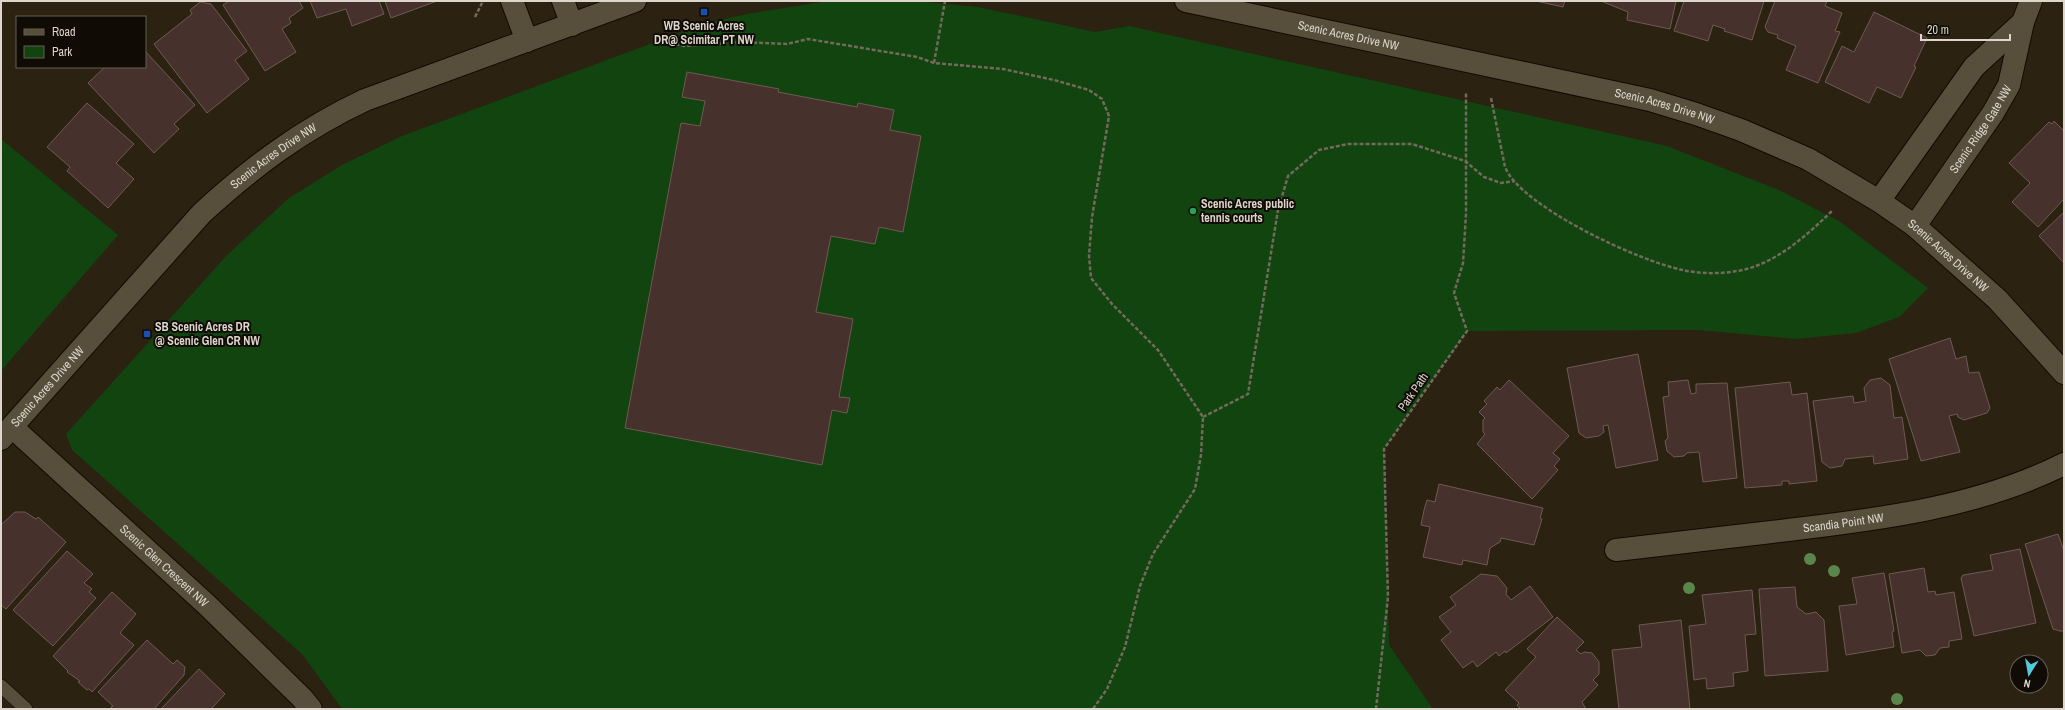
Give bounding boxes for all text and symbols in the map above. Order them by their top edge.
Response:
marker: WB Scenic Acres DR@ Scimitar PT NW [699,7,709,17]
legend [16,16,146,68]
scale bar [1921,16,2010,42]
street label: Scenic Acres Drive NW [1296,17,1401,54]
place label: WB Scenic Acres DR@ Scimitar PT NW [654,18,755,48]
text: 20 m [1927,22,1949,38]
text: Road [52,24,76,40]
text: Park [52,44,72,60]
street label: Scenic Ridge Gate NW [1946,82,2016,176]
street label: Scenic Acres Drive NW [1613,85,1717,128]
street label: Scenic Acres Drive NW [227,119,320,193]
place label: Scenic Acres public tennis courts [1201,196,1295,226]
marker: Scenic Acres public tennis courts [1188,206,1198,216]
street label: Scenic Acres Drive NW [1905,215,1992,296]
place label: SB Scenic Acres DR @ Scenic Glen CR NW [155,319,260,349]
marker: SB Scenic Acres DR @ Scenic Glen CR NW [142,329,152,339]
street label: Scenic Acres Drive NW [7,342,88,430]
street label: Park Path [1394,370,1432,414]
street label: Scandia Point NW [1802,509,1886,536]
street label: Scenic Glen Crescent NW [116,521,213,611]
north arrow [2009,654,2049,694]
text: N [2023,676,2032,691]

